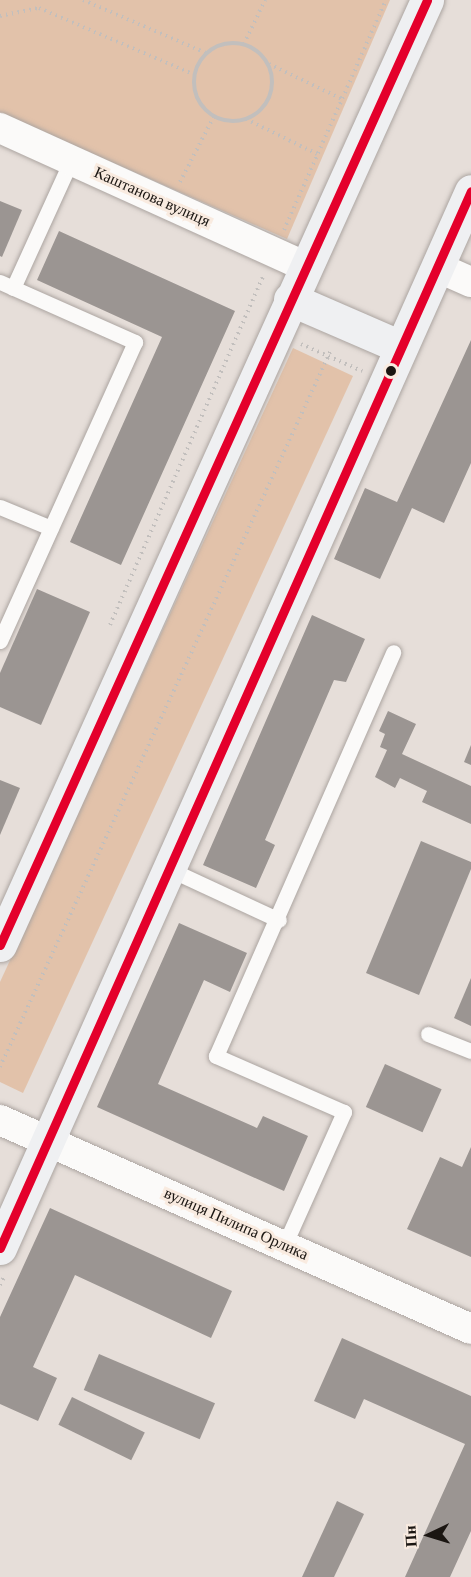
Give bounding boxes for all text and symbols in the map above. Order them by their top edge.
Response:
street label: Каштанова вулиця [91,163,213,231]
unlabelled marker [385,365,397,377]
street label: вулиця Пилипа Орлика [161,1184,311,1264]
north arrow [399,1505,459,1565]
text: Пн [401,1525,420,1548]

